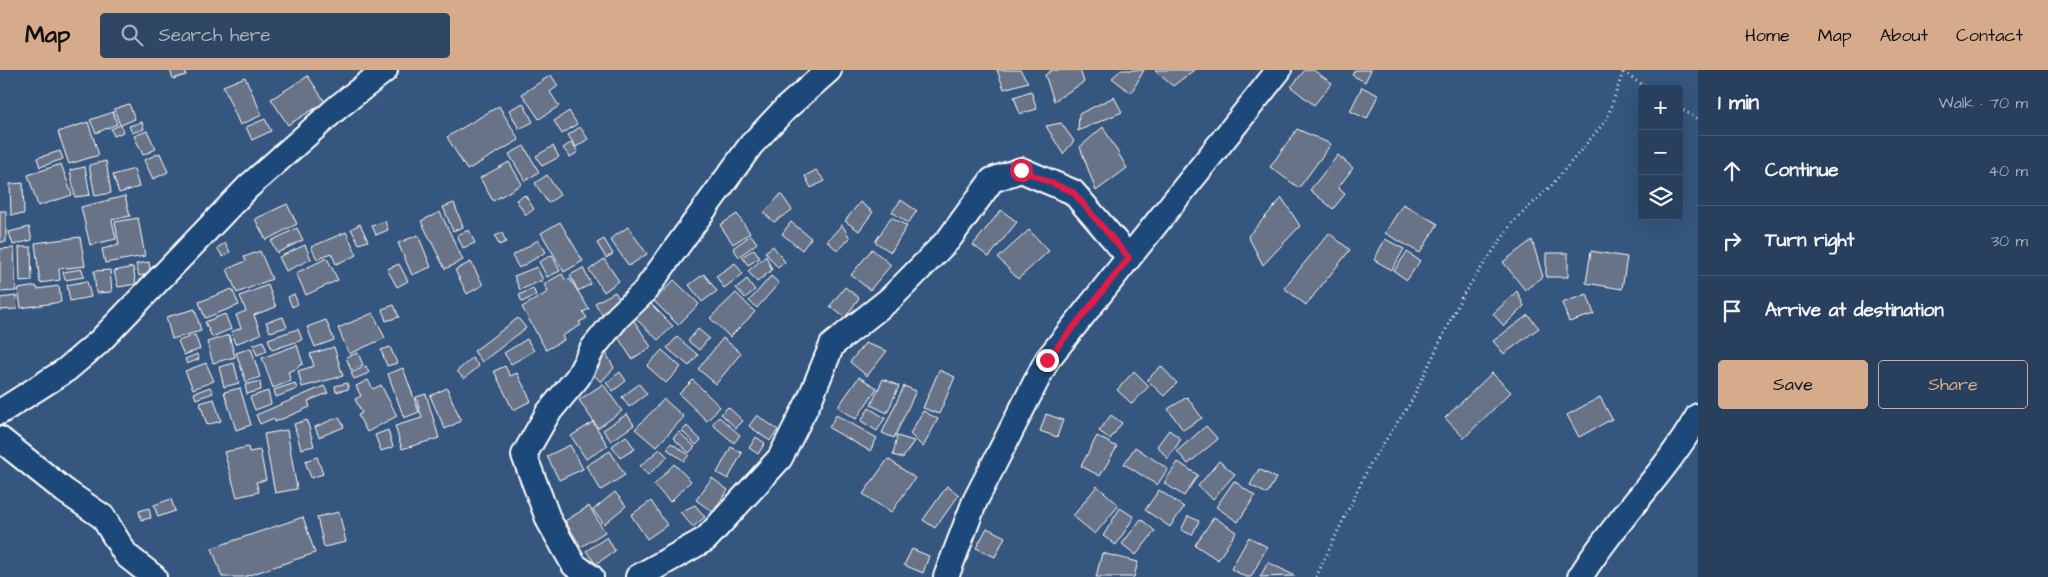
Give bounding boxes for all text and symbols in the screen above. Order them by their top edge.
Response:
search box [100,13,450,58]
text: Map [25,18,70,52]
icon: search [118,21,146,49]
text: Search here [158,22,271,49]
text: Home [1745,23,1790,48]
text: Map [1818,23,1852,48]
text: About [1880,23,1928,48]
text: Contact [1956,23,2023,48]
map controls [1638,85,1683,220]
button: + [1638,85,1683,130]
text: 1 min [1718,88,1759,117]
text: Walk · 70 m [1939,92,2028,114]
button: − [1638,130,1683,175]
icon: ahead [1718,157,1746,185]
text: Continue [1765,157,1839,184]
route start [1010,159,1033,182]
text: 40 m [1988,160,2028,182]
button: layers [1638,175,1683,220]
icon: right [1718,227,1746,255]
text: Turn right [1765,227,1854,254]
text: 30 m [1991,230,2028,252]
icon: arrive [1718,297,1746,325]
text: Arrive at destination [1765,297,1944,324]
route end [1036,349,1059,372]
button: Save [1718,360,1868,409]
button: Share [1878,360,2028,409]

